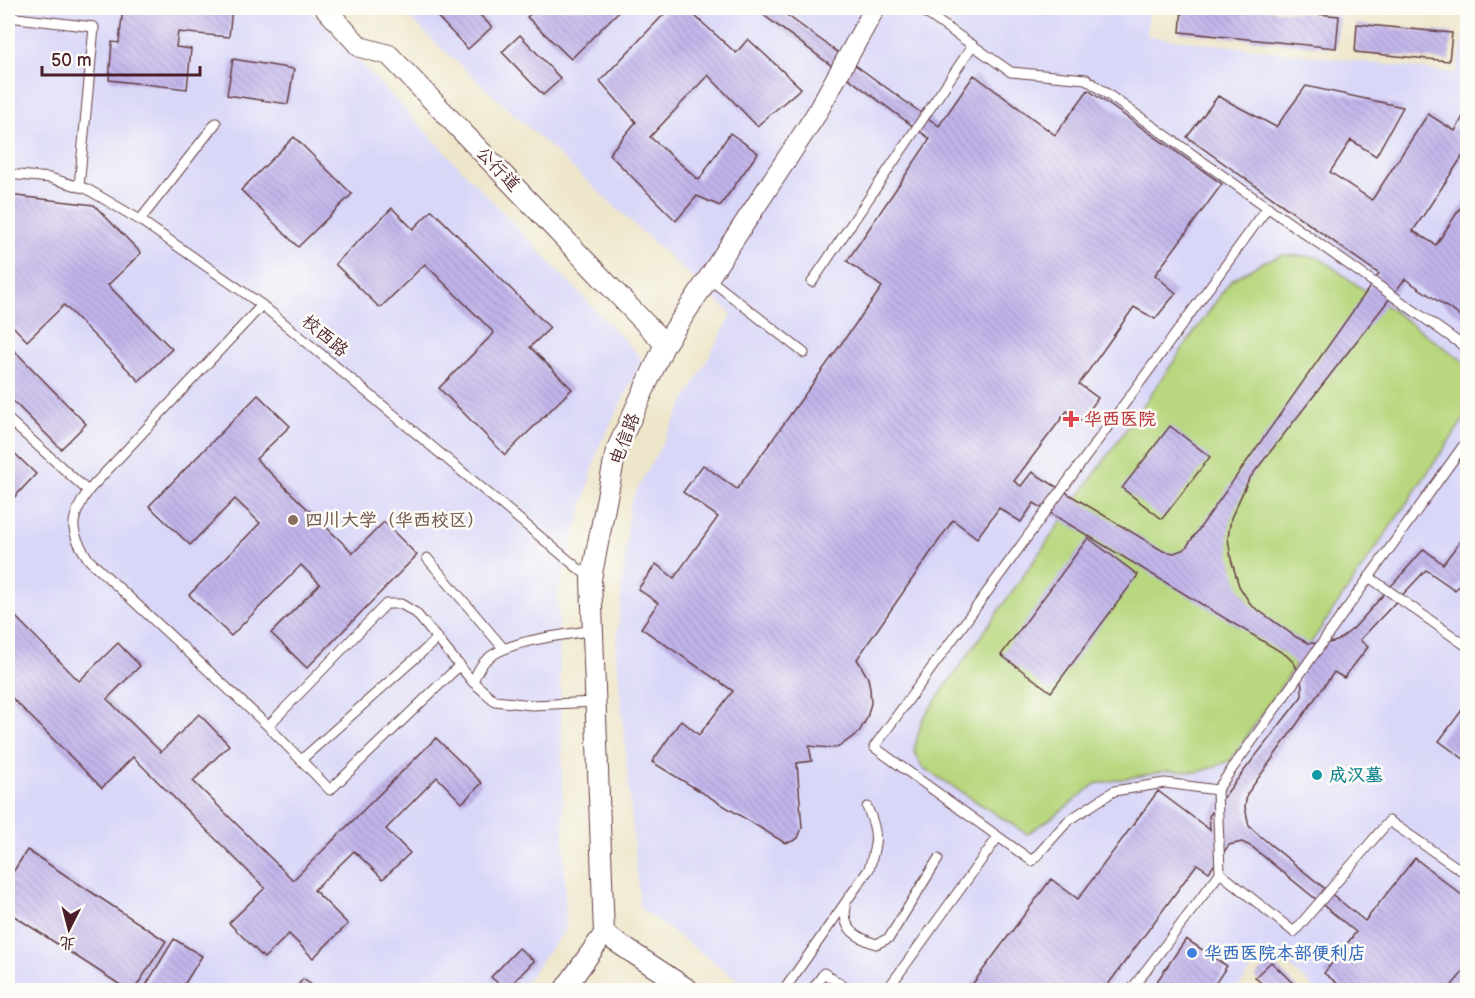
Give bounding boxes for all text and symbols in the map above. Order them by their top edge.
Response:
scale bar [42,39,200,77]
text: 50 m [51,50,92,71]
street label: 公行道 [472,142,524,196]
street label: 校西路 [298,311,352,361]
place label: 华西医院 [1084,409,1156,430]
street label: 电信路 [606,410,644,468]
marker: 华西医院 [1062,410,1080,428]
place label: 四川大学（华西校区） [305,510,485,531]
marker: 四川大学（华西校区） [286,513,300,527]
place label: 成汉墓 [1329,765,1383,786]
marker: 成汉墓 [1310,768,1324,782]
north arrow [39,899,99,959]
text: 北 [59,932,77,953]
place label: 华西医院本部便利店 [1204,943,1366,964]
marker: 华西医院本部便利店 [1185,946,1199,960]

